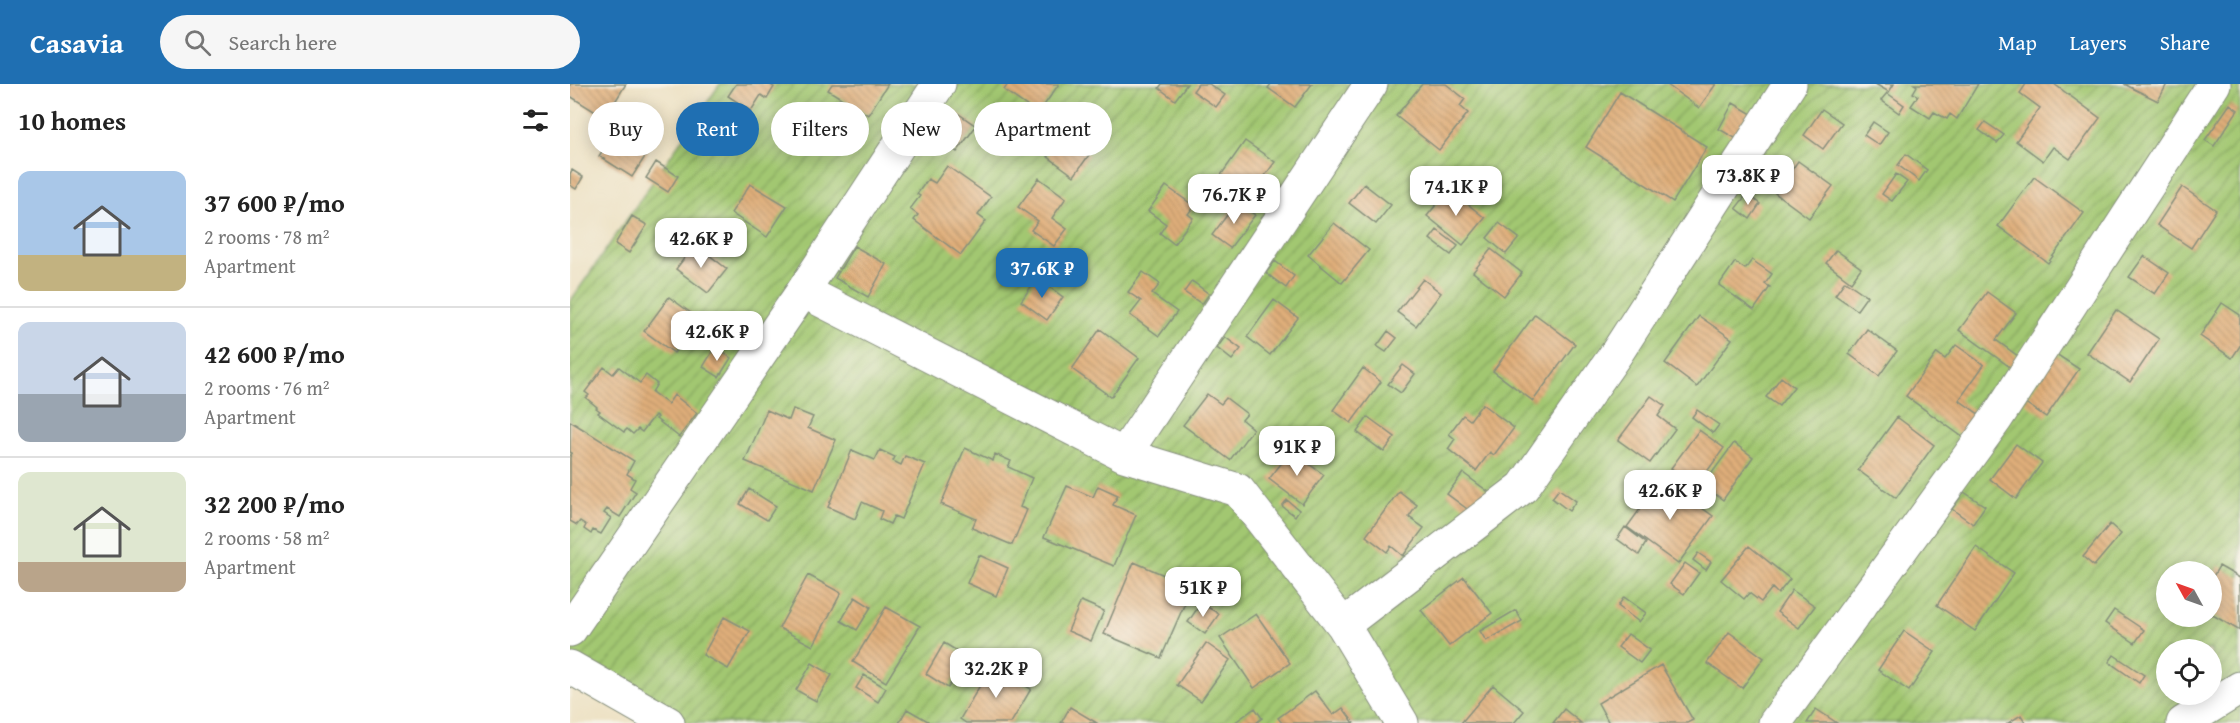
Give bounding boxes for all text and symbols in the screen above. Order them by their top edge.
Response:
search box [160,15,580,69]
text: Casavia [30,22,124,63]
icon: search [181,26,214,59]
text: Search here [229,26,337,58]
text: Map [1998,27,2037,58]
text: Layers [2070,27,2127,58]
text: Share [2160,27,2210,58]
text: 10 homes [18,101,126,140]
chip: Buy [588,102,664,156]
chip: Rent [676,102,759,156]
chip: Filters [771,102,869,156]
chip: New [881,102,962,156]
chip: Apartment [974,102,1112,156]
icon: filters [519,104,552,137]
pin: 73.8K ₽ [1693,155,1803,206]
text: 73.8K ₽ [1716,160,1780,189]
pin: 74.1K ₽ [1401,166,1511,217]
text: 74.1K ₽ [1424,171,1488,200]
pin: 76.7K ₽ [1179,174,1289,225]
text: 76.7K ₽ [1202,179,1266,208]
text: 37 600 ₽/mo [204,183,345,222]
icon: home [66,195,138,267]
pin: 42.6K ₽ [646,218,756,269]
text: 2 rooms · 78 m² [204,222,330,251]
text: 42.6K ₽ [669,223,733,252]
pin: 37.6K ₽ [987,248,1097,299]
text: Apartment [204,251,296,280]
text: 37.6K ₽ [1010,253,1074,282]
pin: 42.6K ₽ [662,311,772,362]
text: 42.6K ₽ [685,316,749,345]
text: 42 600 ₽/mo [204,334,345,373]
icon: home [66,346,138,418]
text: 2 rooms · 76 m² [204,373,330,402]
text: Apartment [204,402,296,431]
pin: 91K ₽ [1255,426,1339,477]
text: 91K ₽ [1273,431,1321,460]
pin: 42.6K ₽ [1615,470,1725,521]
text: 42.6K ₽ [1638,475,1702,504]
text: 32 200 ₽/mo [204,484,345,523]
icon: home [66,496,138,568]
text: 2 rooms · 58 m² [204,523,330,552]
text: Apartment [204,552,296,581]
north arrow [2156,561,2222,627]
map controls [2156,561,2222,705]
pin: 51K ₽ [1161,567,1245,618]
text: 51K ₽ [1179,572,1227,601]
button: locate [2156,639,2222,705]
pin: 32.2K ₽ [941,648,1051,699]
text: 32.2K ₽ [964,653,1028,682]

